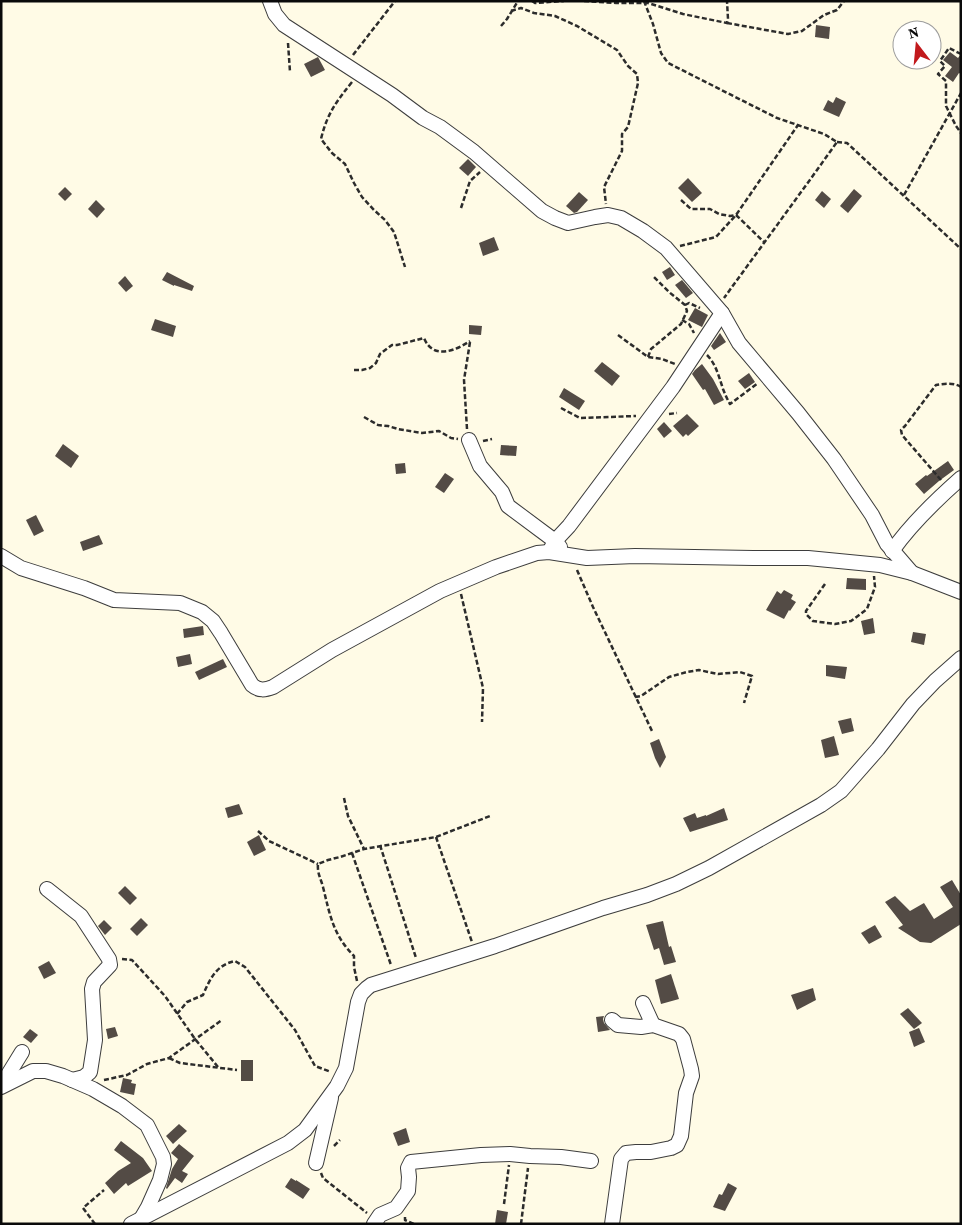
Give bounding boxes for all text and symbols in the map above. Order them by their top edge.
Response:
north arrow [892,20,942,70]
text: N [906,21,921,44]

